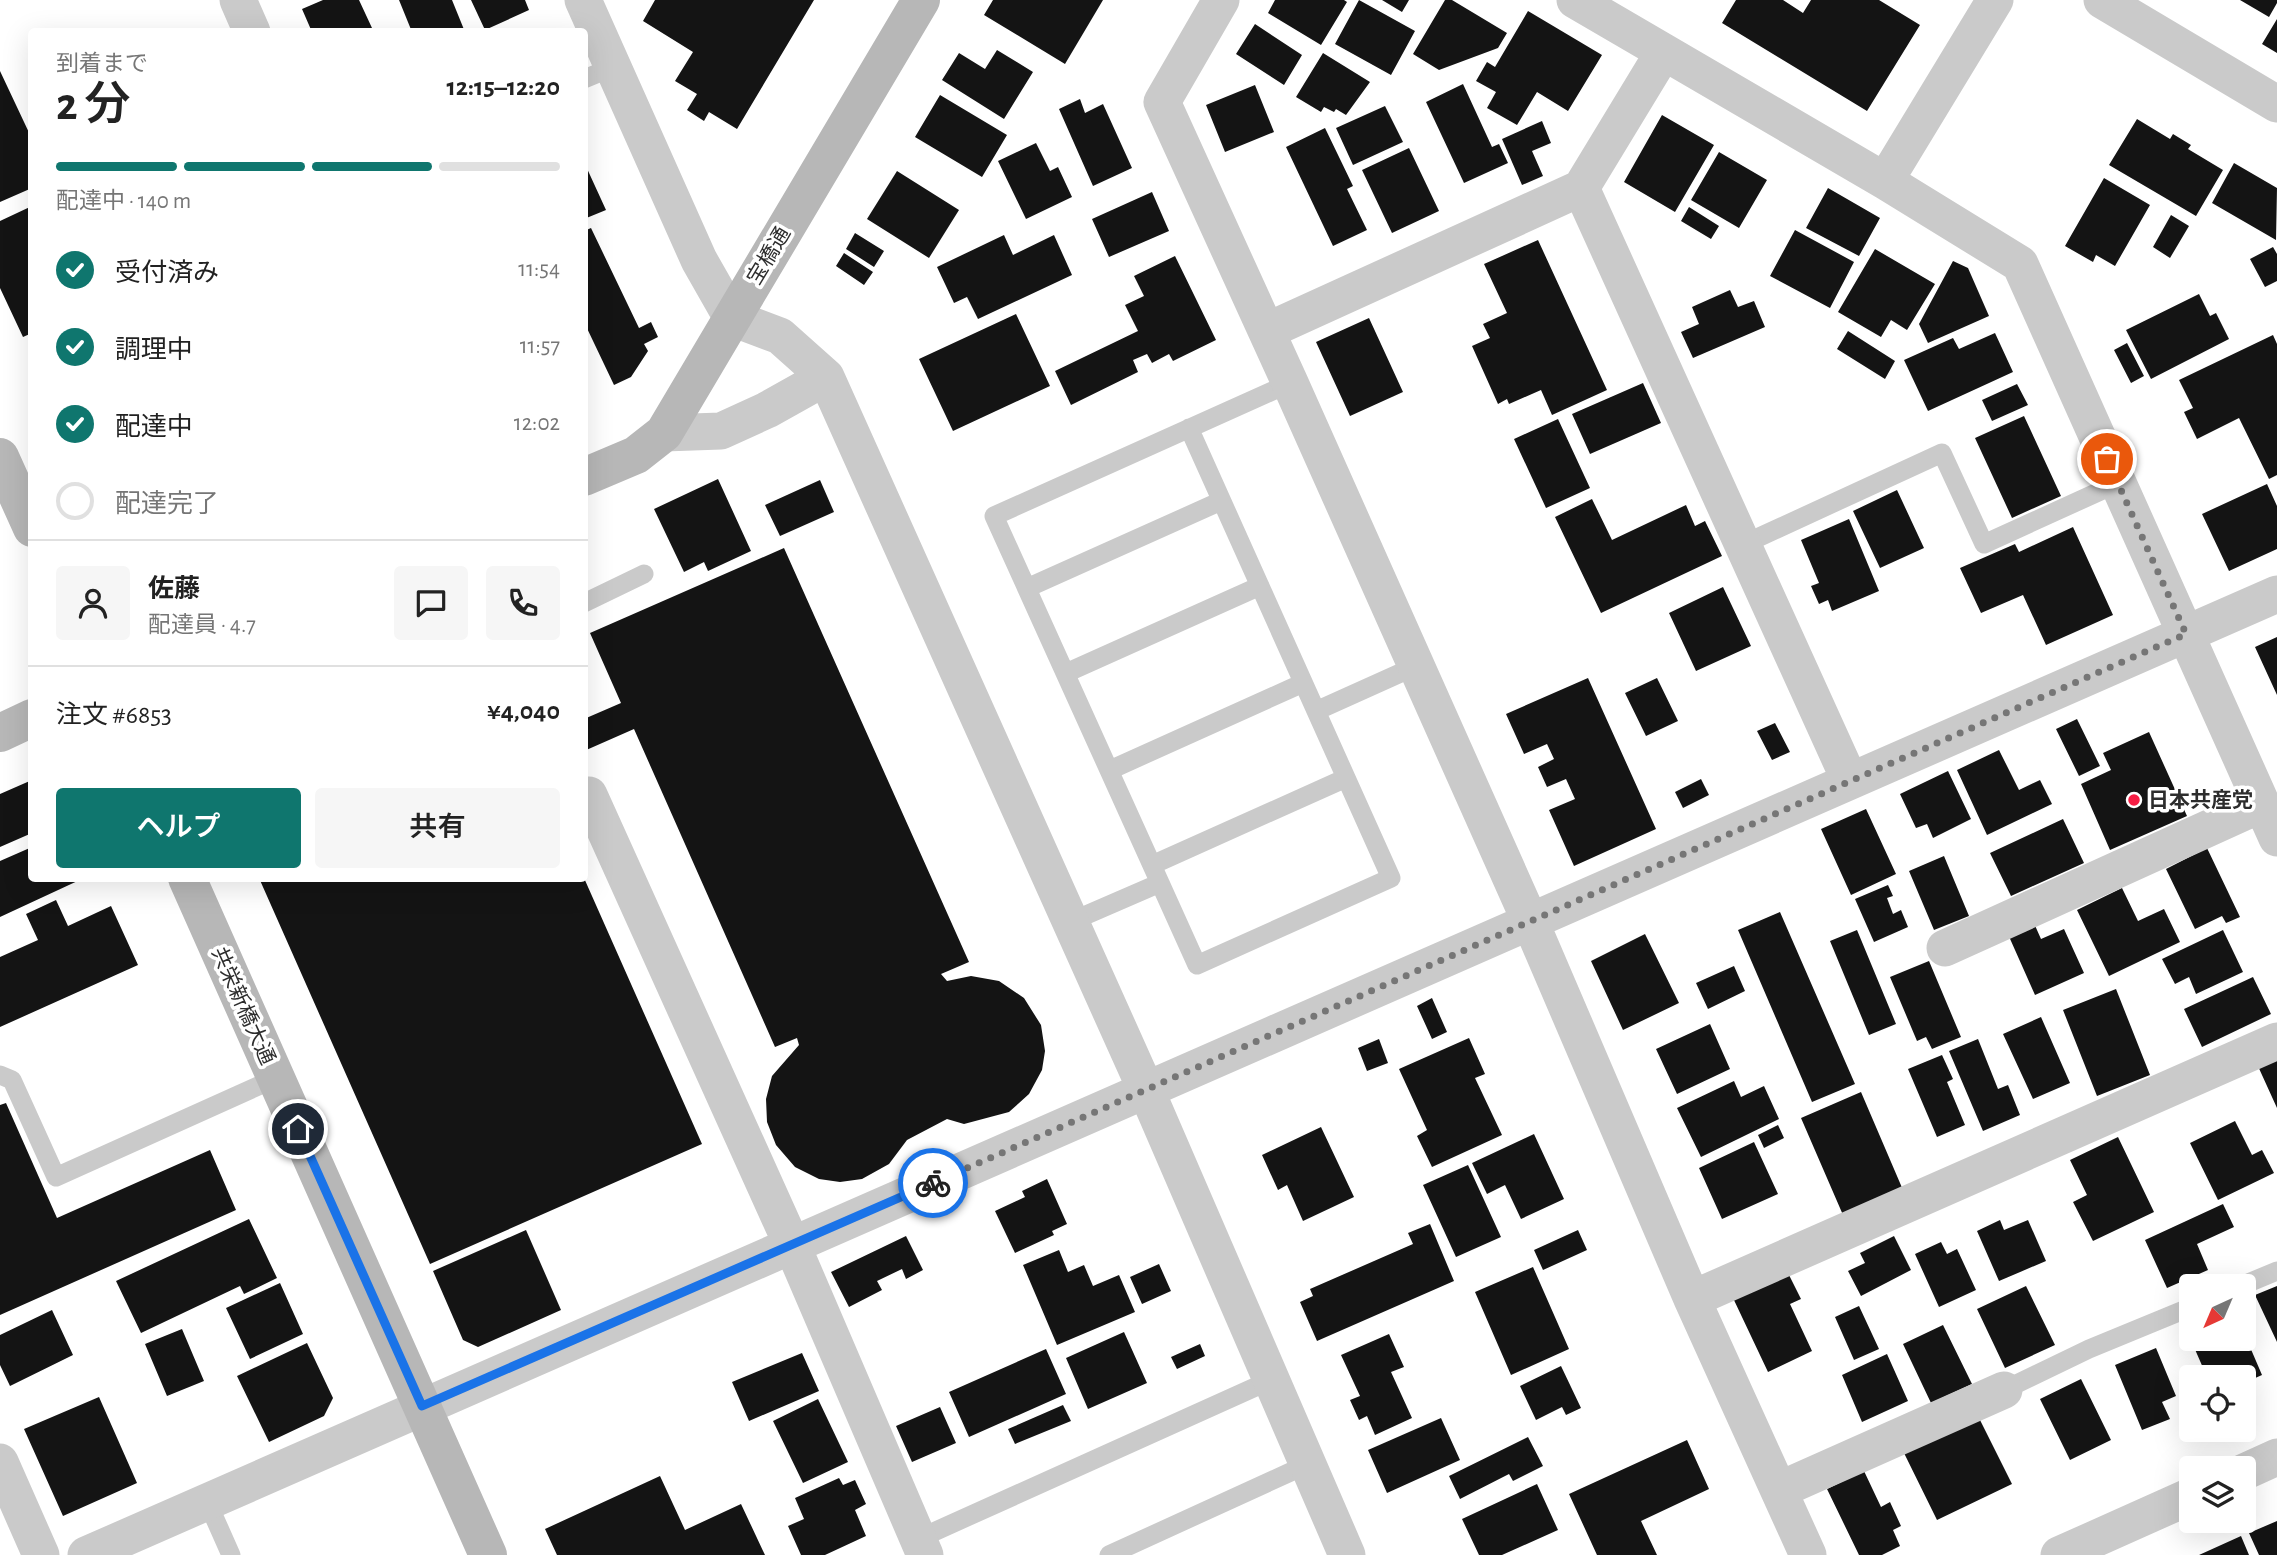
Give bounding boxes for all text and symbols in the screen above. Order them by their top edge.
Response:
text: 到着まで [56,53,148,76]
text: 12:15–12:20 [447,74,560,100]
text: 2 分 [56,82,131,128]
text: 配達中 · 140 m [56,190,191,213]
street label: 宝橋通 [743,223,794,288]
icon: check [56,251,94,289]
text: 11:54 [518,258,560,281]
text: 受付済み [115,260,219,286]
icon: check [56,328,94,366]
text: 11:57 [520,335,560,358]
text: 調理中 [115,337,193,363]
icon: check [56,405,94,443]
text: 12:02 [514,412,560,435]
text: 配達中 [115,414,193,440]
pin [2077,429,2137,489]
icon: bag [2088,440,2126,478]
text: 配達完了 [115,491,219,517]
button: person [56,566,130,640]
button: chat [394,566,468,640]
button: phone [486,566,560,640]
text: 佐藤 [148,576,200,602]
text: 配達員 · 4.7 [148,614,256,637]
text: ¥4,040 [487,698,560,724]
text: 注文 #6853 [56,702,172,728]
button: ヘルプ [56,788,301,868]
button: 共有 [315,788,560,868]
place label: 日本共産党 [2148,789,2253,811]
marker: 日本共産党 [2126,792,2142,808]
street label: 共栄新橋大通 [208,944,279,1068]
pin [268,1099,328,1159]
icon: home [279,1110,317,1148]
courier [898,1148,968,1218]
icon: bike [914,1164,952,1202]
north arrow [2179,1274,2256,1351]
map controls [2179,1274,2256,1533]
button: locate [2179,1365,2256,1442]
button: layers [2179,1456,2256,1533]

